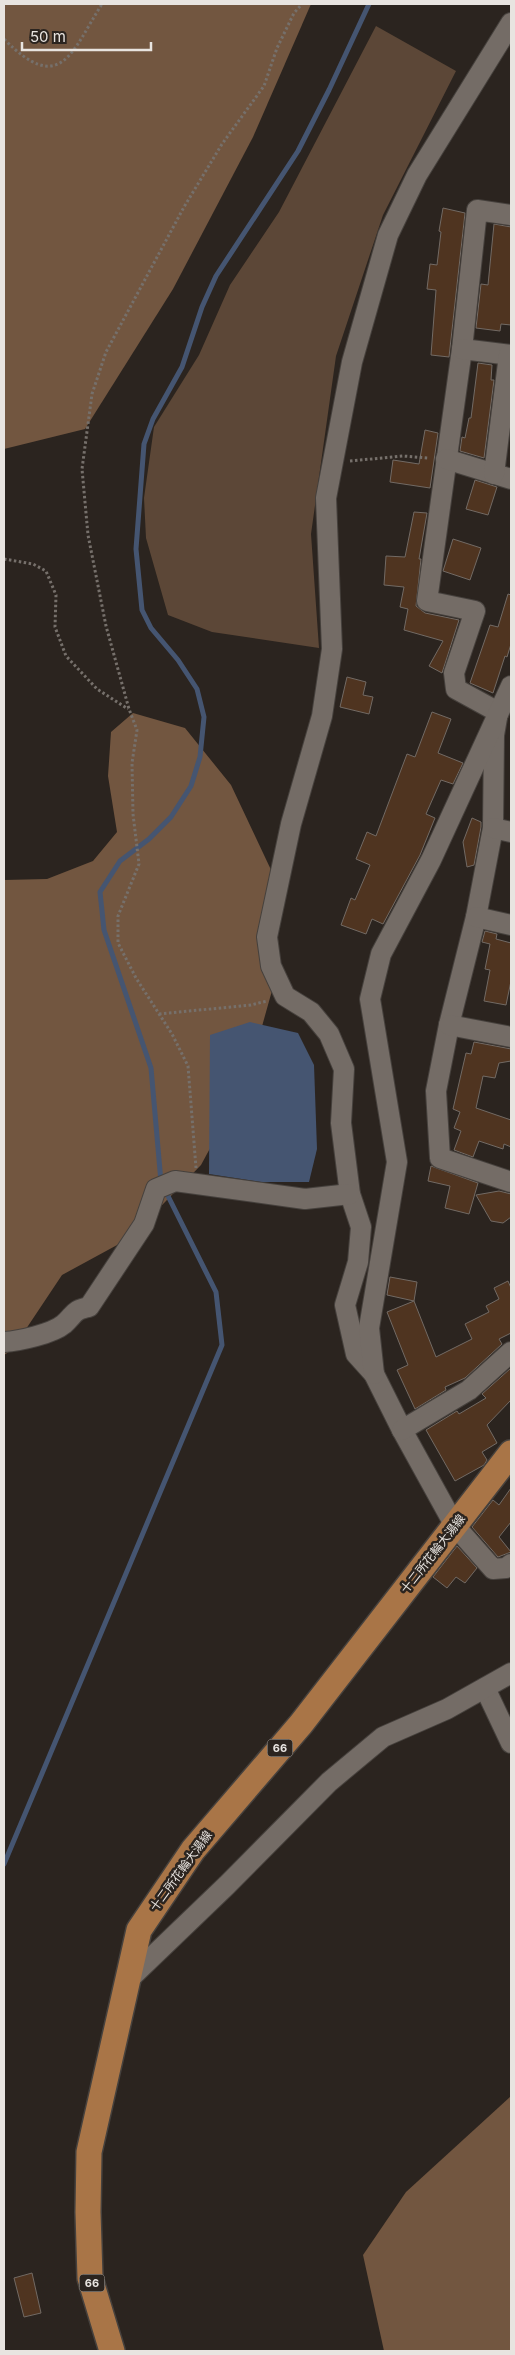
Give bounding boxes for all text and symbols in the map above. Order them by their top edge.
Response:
scale bar [22,20,151,52]
text: 50 m [30,27,66,46]
street label: 十二所花輪大湯線 [397,1511,468,1596]
road number: 66 [268,1740,292,1756]
street label: 十二所花輪大湯線 [146,1827,215,1914]
road number: 66 [80,2274,104,2292]

